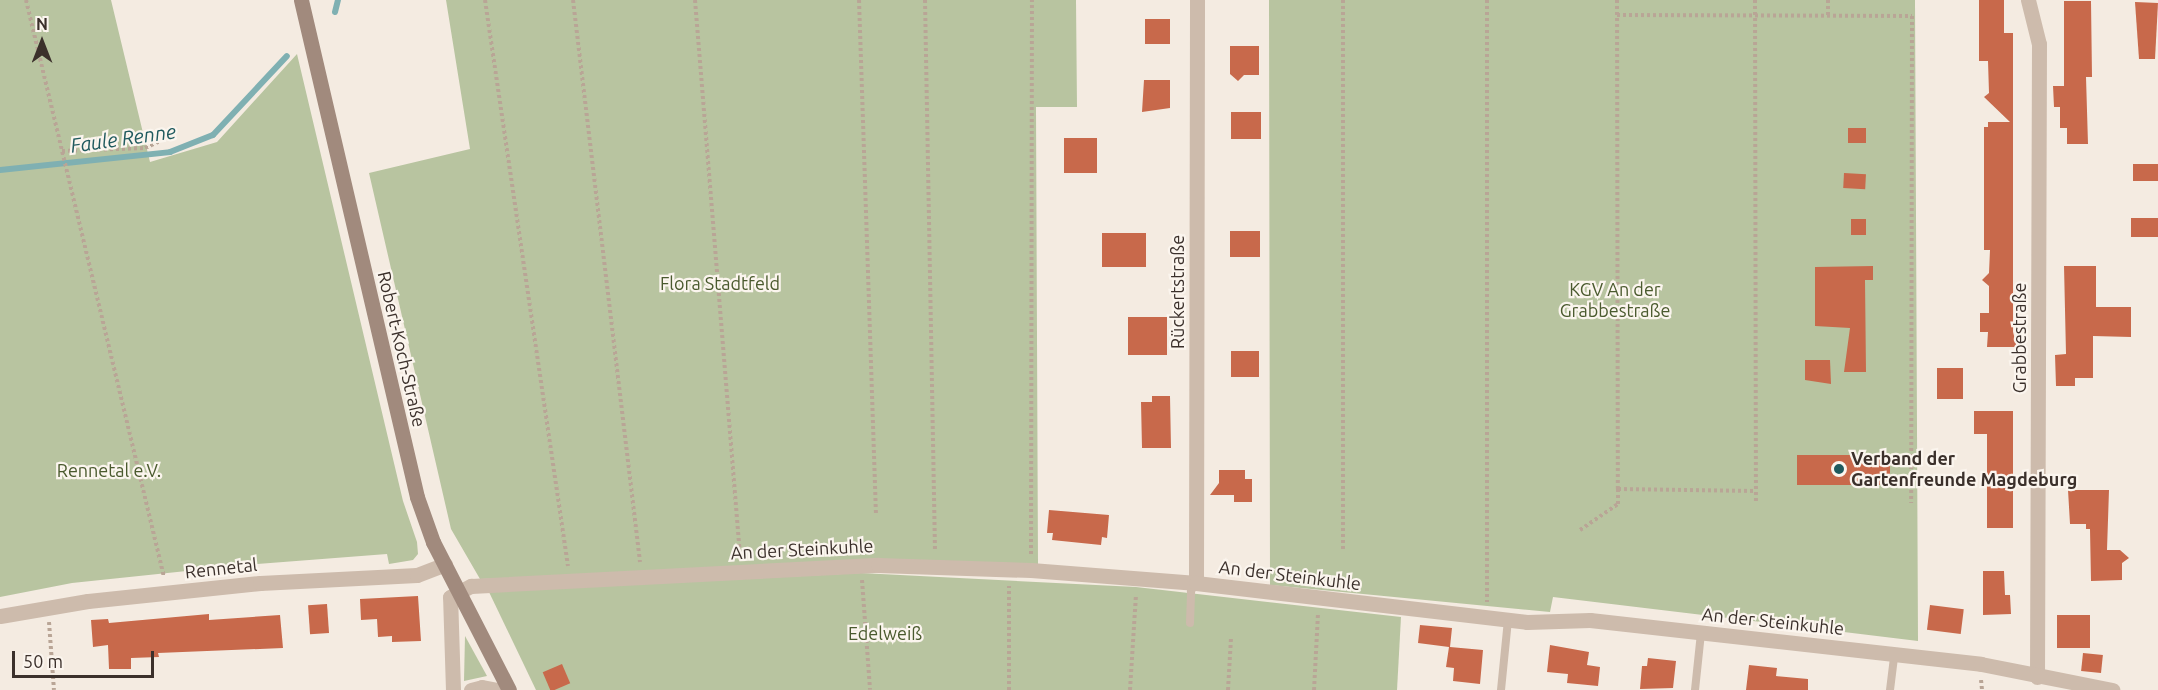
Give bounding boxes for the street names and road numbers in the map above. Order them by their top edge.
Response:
street label: Rückertstraße [1166,235,1188,349]
street label: Robert-Koch-Straße [374,269,430,429]
street label: Grabbestraße [2008,283,2030,393]
street label: An der Steinkuhle [730,534,874,564]
street label: Rennetal [184,553,258,583]
street label: An der Steinkuhle [1218,556,1362,594]
street label: An der Steinkuhle [1701,603,1845,639]

